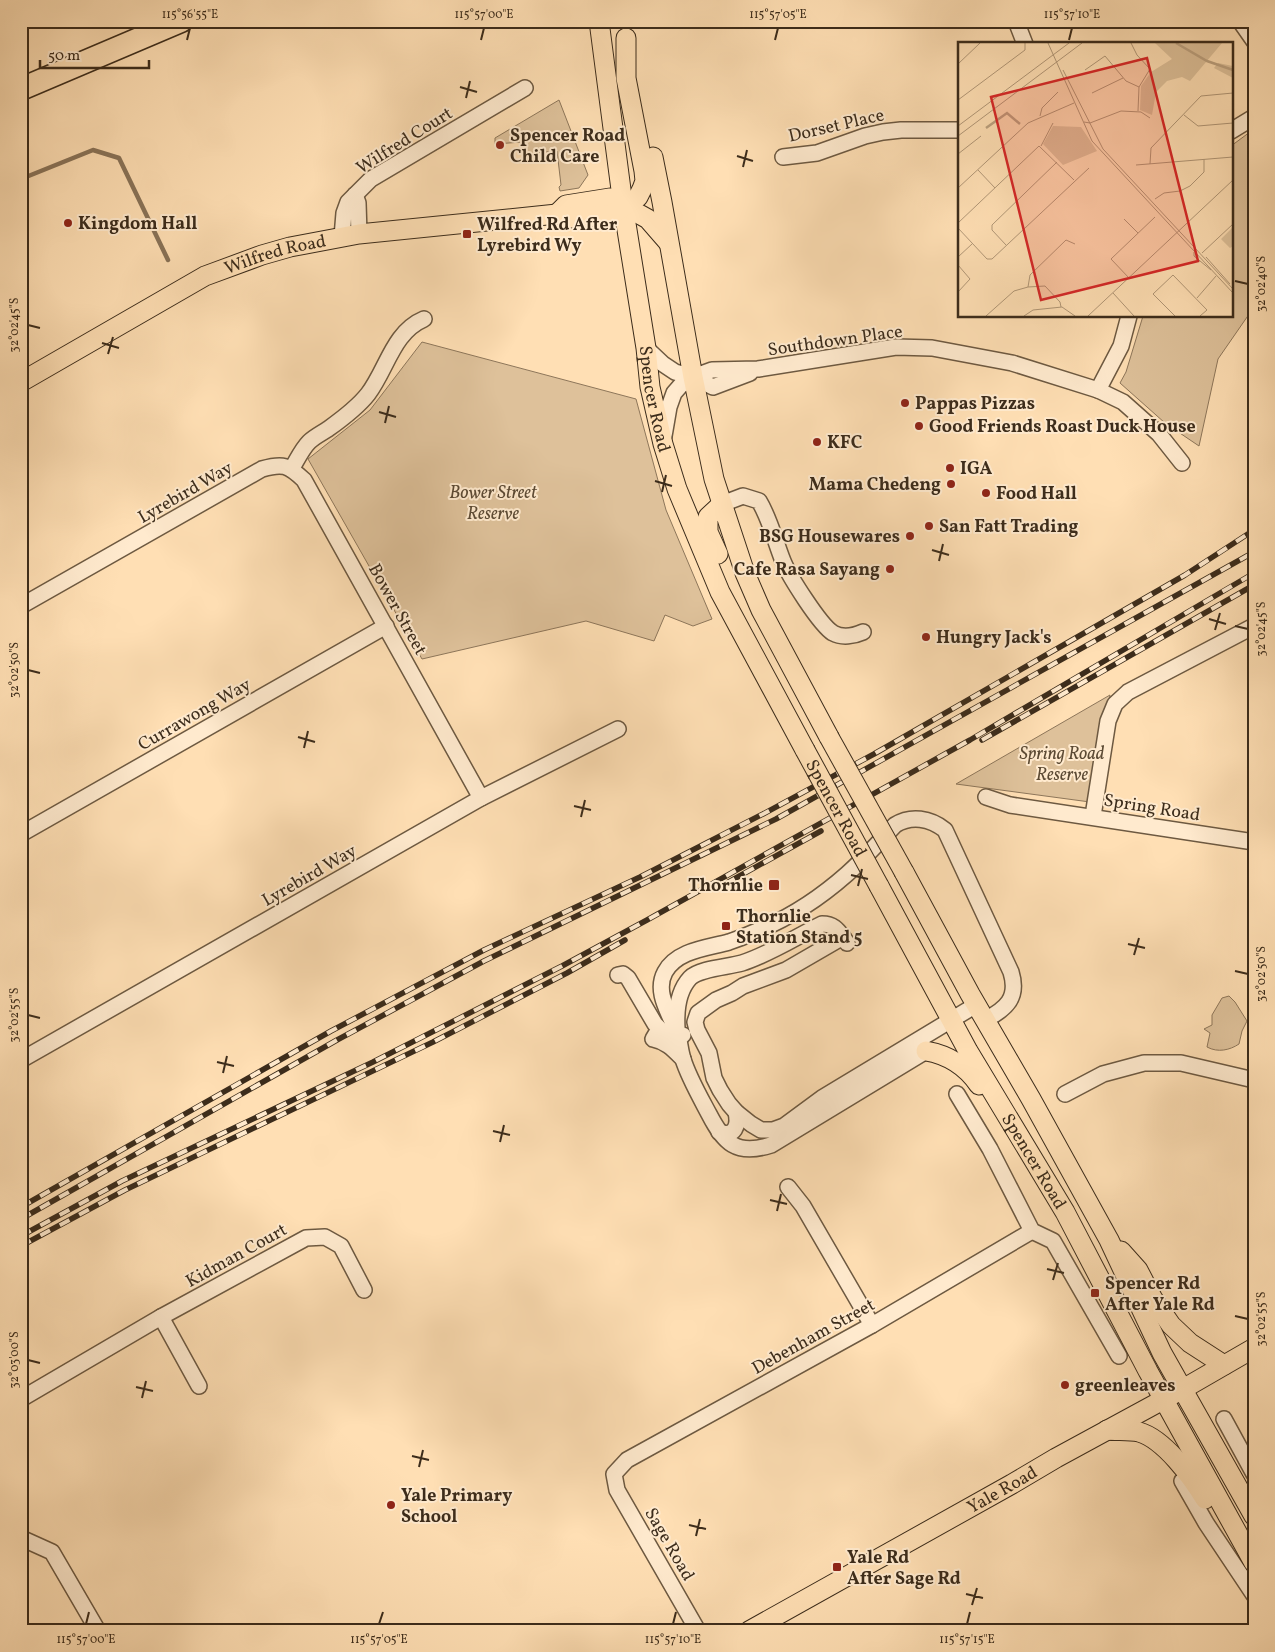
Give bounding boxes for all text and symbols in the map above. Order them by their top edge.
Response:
text: 115°56'55"E [162,7,218,23]
text: 115°57'00"E [454,7,514,23]
text: 115°57'05"E [749,7,807,23]
text: 115°57'10"E [1044,7,1100,23]
scale bar [40,38,149,70]
inset map [958,42,1232,318]
text: 50 m [48,46,80,67]
street label: Wilfred Court [352,102,458,181]
street label: Dorset Place [786,103,887,150]
place label: Spencer Road Child Care [510,124,625,170]
marker: Spencer Road Child Care [494,139,506,151]
place label: Kingdom Hall [78,212,197,237]
place label: Wilfred Rd After Lyrebird Wy [477,213,618,259]
marker: Kingdom Hall [62,217,74,229]
marker: Wilfred Rd After Lyrebird Wy [461,228,473,240]
street label: Wilfred Road [221,229,328,282]
text: 32°02'40"S [1254,256,1270,312]
text: 32°02'45"S [7,298,23,352]
street label: Southdown Place [766,320,904,363]
street label: Spencer Road [632,345,676,456]
place label: Pappas Pizzas [915,392,1035,417]
marker: Pappas Pizzas [899,397,911,409]
place label: Good Friends Roast Duck House [929,415,1196,440]
marker: Good Friends Roast Duck House [913,420,925,432]
place label: KFC [827,431,862,456]
marker: KFC [811,436,823,448]
street label: Lyrebird Way [134,456,238,531]
place label: IGA [960,457,992,482]
marker: IGA [944,462,956,474]
place label: Mama Chedeng [809,473,941,498]
marker: Mama Chedeng [945,478,957,490]
park label: Bower Street Reserve [449,481,538,527]
place label: Food Hall [996,482,1077,507]
marker: Food Hall [980,487,992,499]
place label: San Fatt Trading [939,515,1079,540]
marker: San Fatt Trading [923,520,935,532]
place label: BSG Housewares [759,525,900,550]
marker: BSG Housewares [904,530,916,542]
place label: Cafe Rasa Sayang [734,558,880,583]
street label: Bower Street [361,559,432,660]
marker: Cafe Rasa Sayang [884,563,896,575]
text: 32°02'45"S [1254,602,1270,656]
place label: Hungry Jack's [936,626,1052,651]
marker: Hungry Jack's [920,631,932,643]
text: 32°02'50"S [7,642,23,698]
street label: Currawong Way [134,673,256,758]
park label: Spring Road Reserve [1020,742,1105,788]
street label: Spencer Road [798,755,872,862]
street label: Spring Road [1102,789,1202,828]
street label: Lyrebird Way [258,839,362,914]
place label: Thornlie [688,874,763,899]
marker: Thornlie [767,878,781,892]
place label: Thornlie Station Stand 5 [736,905,862,951]
marker: Thornlie Station Stand 5 [720,920,732,932]
text: 32°02'50"S [1254,946,1270,1002]
text: 32°02'55"S [7,988,23,1042]
street label: Spencer Road [994,1109,1072,1215]
street label: Kidman Court [182,1218,292,1294]
place label: Spencer Rd After Yale Rd [1105,1272,1215,1318]
marker: Spencer Rd After Yale Rd [1089,1287,1101,1299]
text: 32°02'55"S [1254,1292,1270,1346]
street label: Debenham Street [748,1293,880,1382]
text: 32°03'00"S [7,1331,23,1389]
place label: greenleaves [1075,1374,1176,1399]
marker: greenleaves [1059,1379,1071,1391]
street label: Yale Road [963,1461,1043,1521]
place label: Yale Primary School [401,1484,512,1530]
marker: Yale Primary School [385,1499,397,1511]
street label: Sage Road [638,1503,700,1586]
place label: Yale Rd After Sage Rd [847,1546,961,1592]
marker: Yale Rd After Sage Rd [831,1561,843,1573]
text: 115°57'00"E [56,1632,116,1648]
text: 115°57'05"E [350,1632,408,1648]
text: 115°57'10"E [645,1632,701,1648]
text: 115°57'15"E [939,1632,995,1648]

